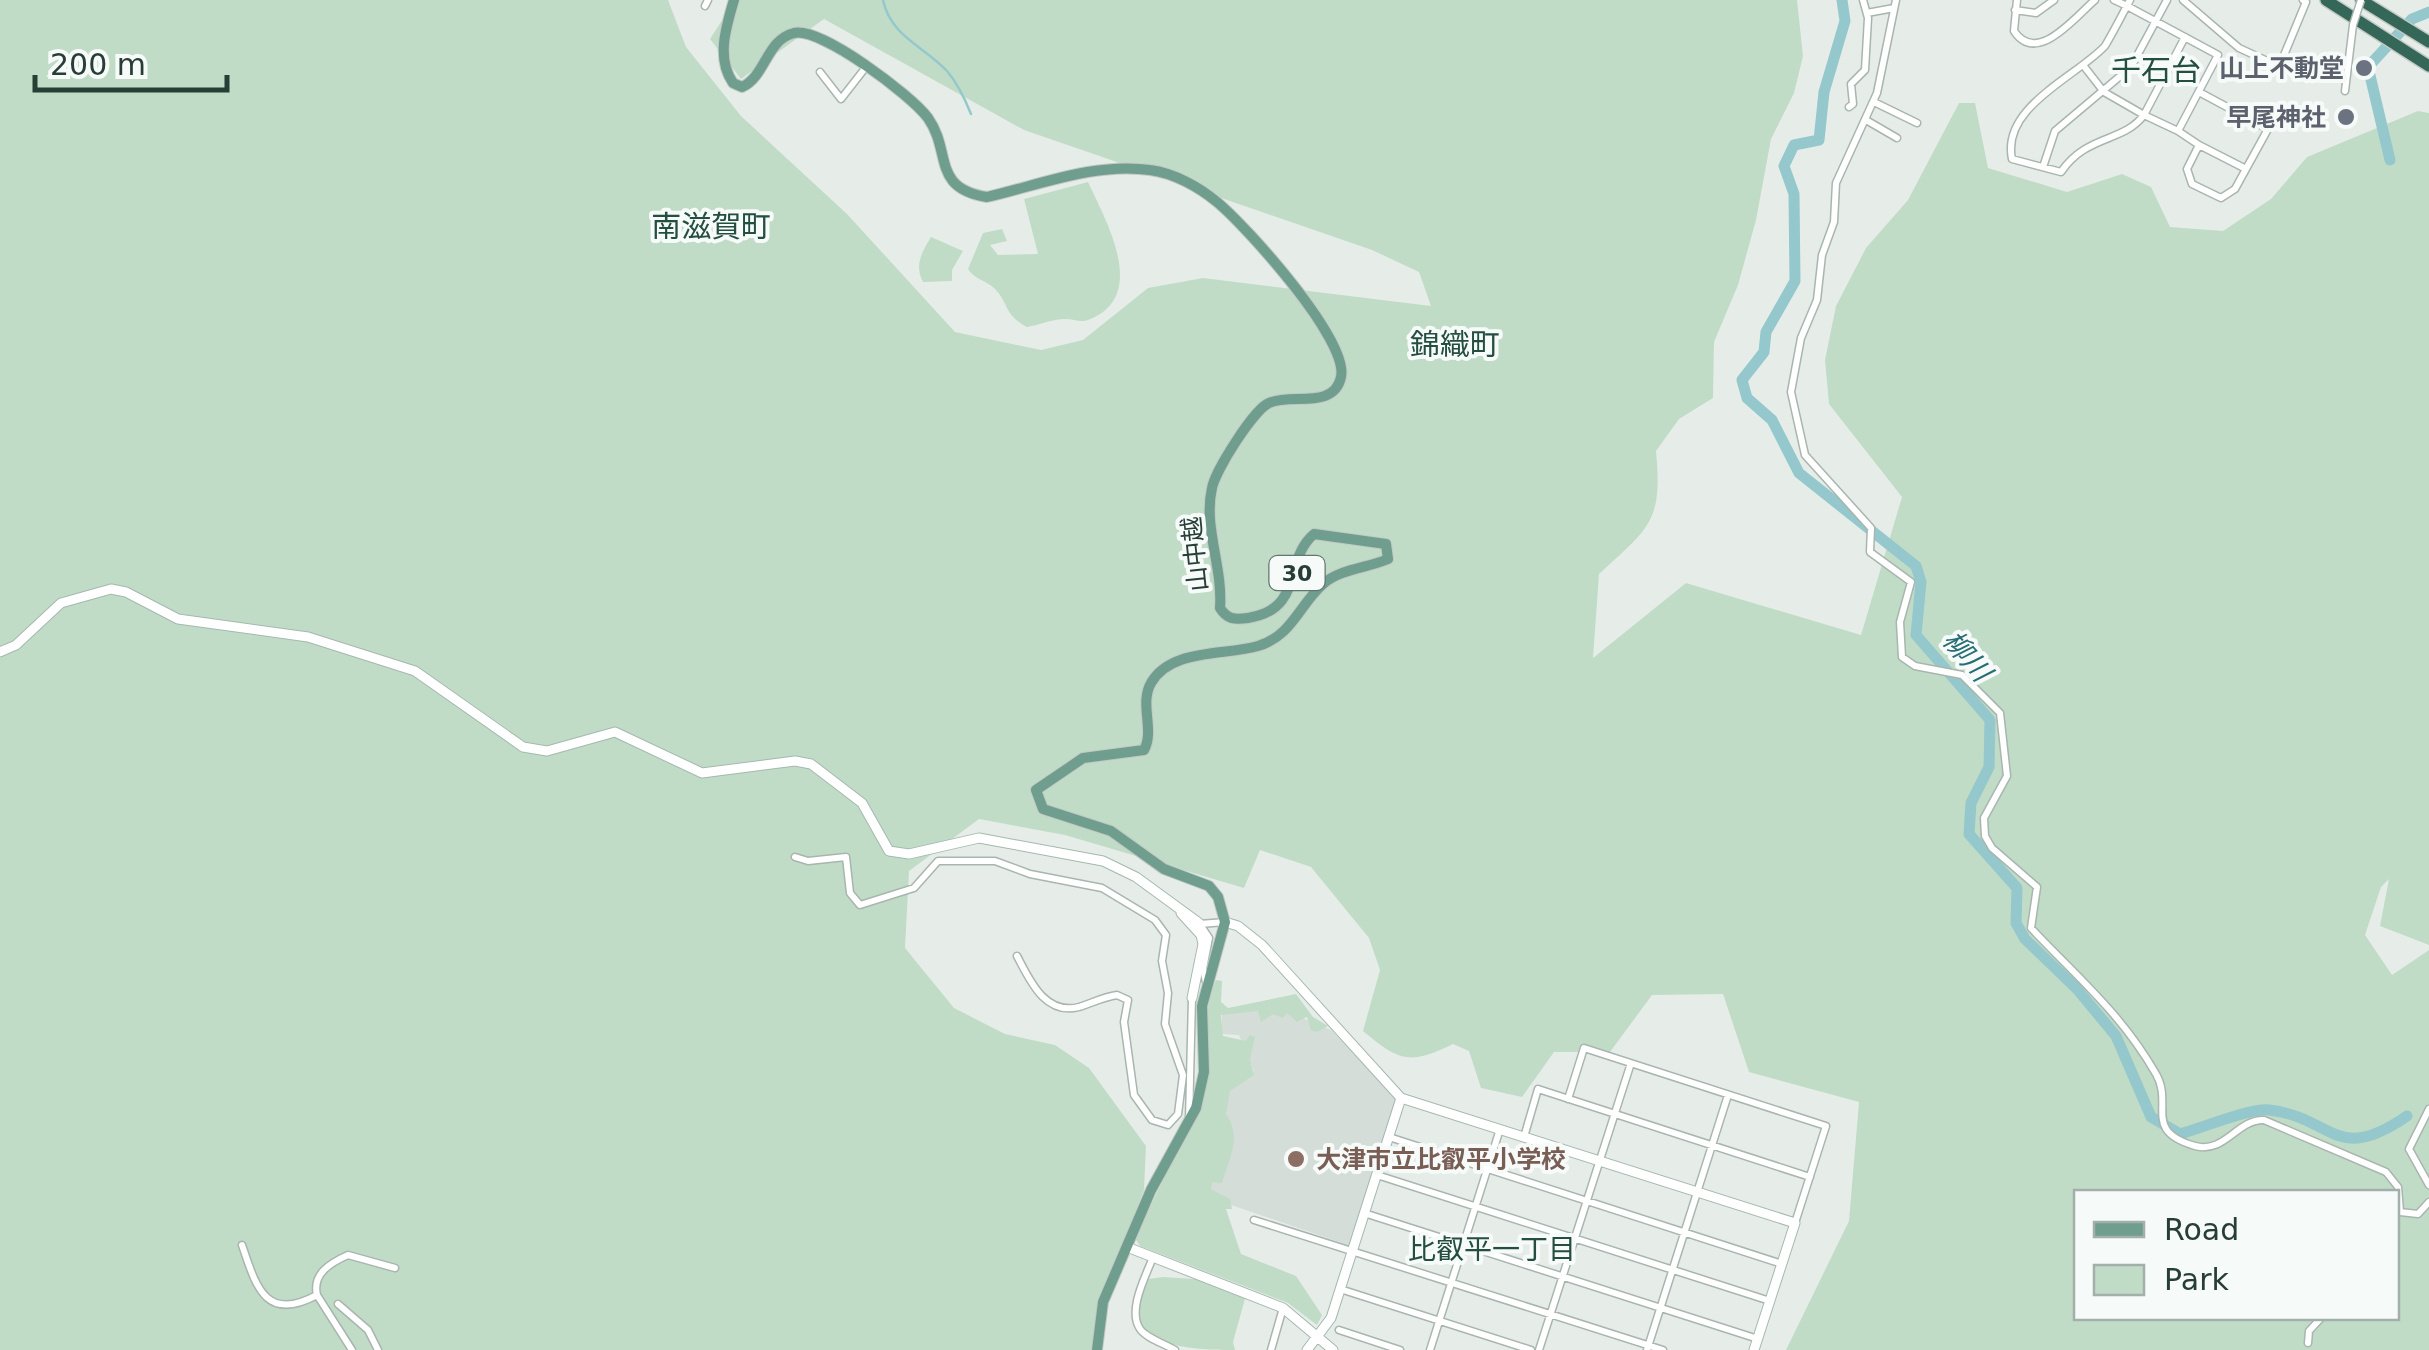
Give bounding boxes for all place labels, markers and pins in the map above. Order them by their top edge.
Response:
place label: 山上不動堂 [2219,54,2344,83]
marker: 山上不動堂 [2353,57,2375,79]
place label: 早尾神社 [2226,103,2326,132]
marker: 早尾神社 [2335,106,2357,128]
place label: 大津市立比叡平小学校 [1316,1145,1566,1174]
marker: 大津市立比叡平小学校 [1285,1148,1307,1170]

